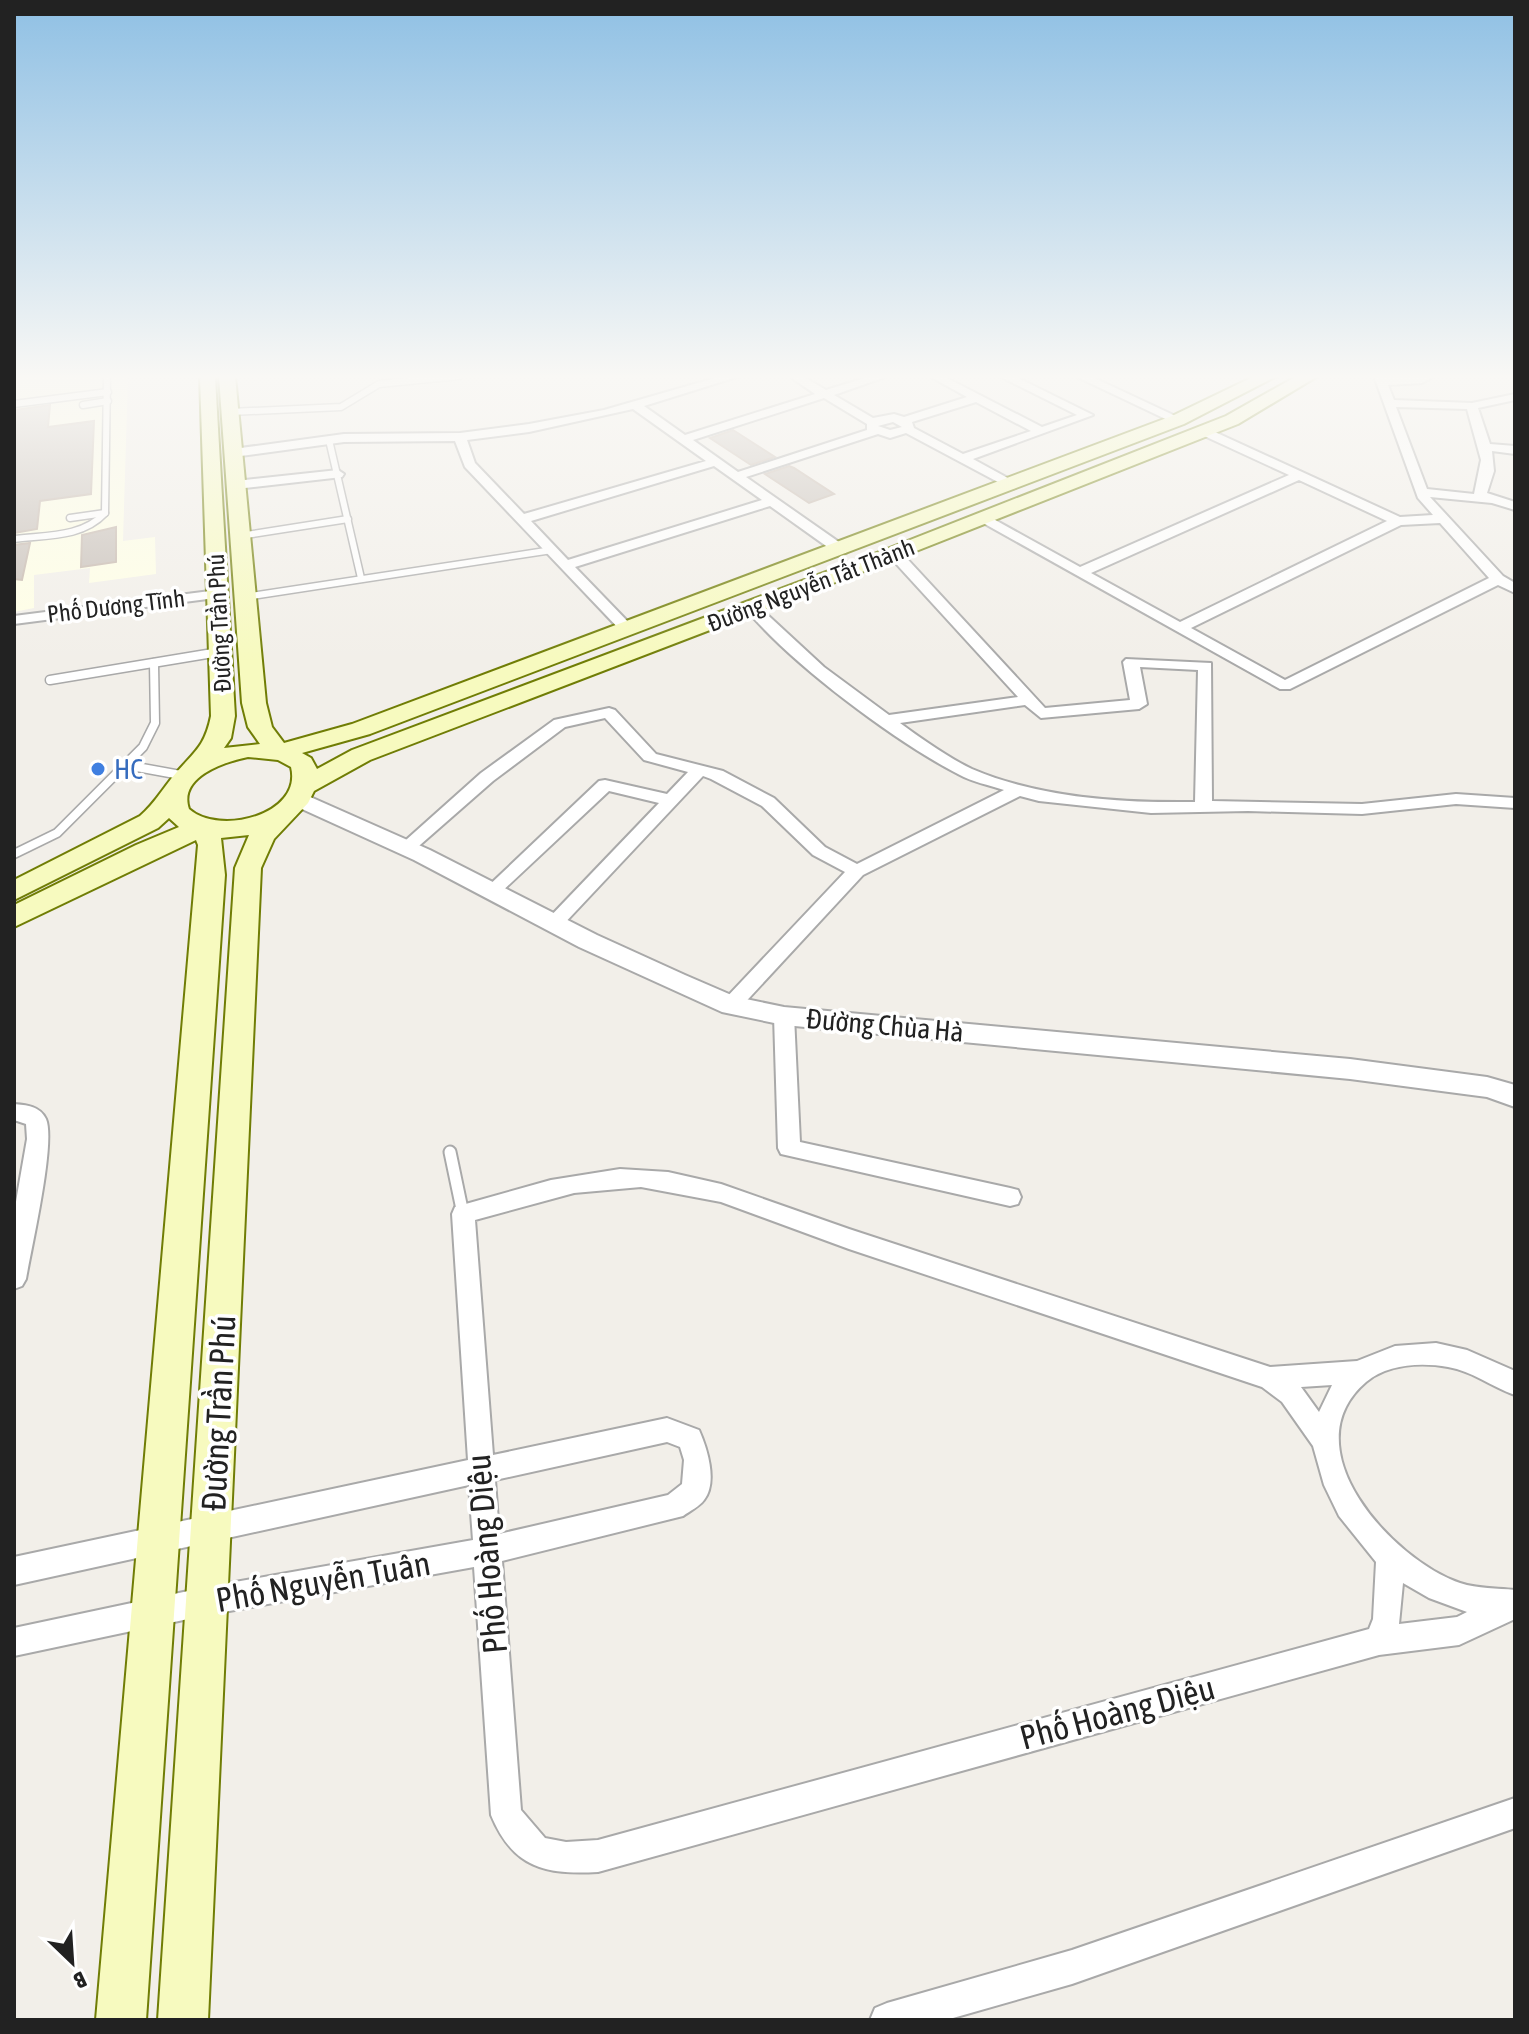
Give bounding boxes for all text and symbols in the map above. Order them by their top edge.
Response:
street label: Đường Nguyễn Tất Thành [704,533,918,637]
street label: Đường Trần Phú [202,553,236,693]
street label: Phố Dương Tĩnh [46,584,186,628]
place label: HC [114,753,143,785]
marker: HC [89,760,107,778]
street label: Đường Chùa Hà [805,1002,965,1048]
street label: Đường Trần Phú [193,1314,243,1512]
street label: Phố Hoàng Diệu [458,1453,514,1655]
street label: Phố Nguyễn Tuân [213,1543,433,1619]
street label: Phố Hoàng Diệu [1015,1667,1219,1757]
north arrow [32,1922,112,2002]
text: B [70,1966,91,1994]

